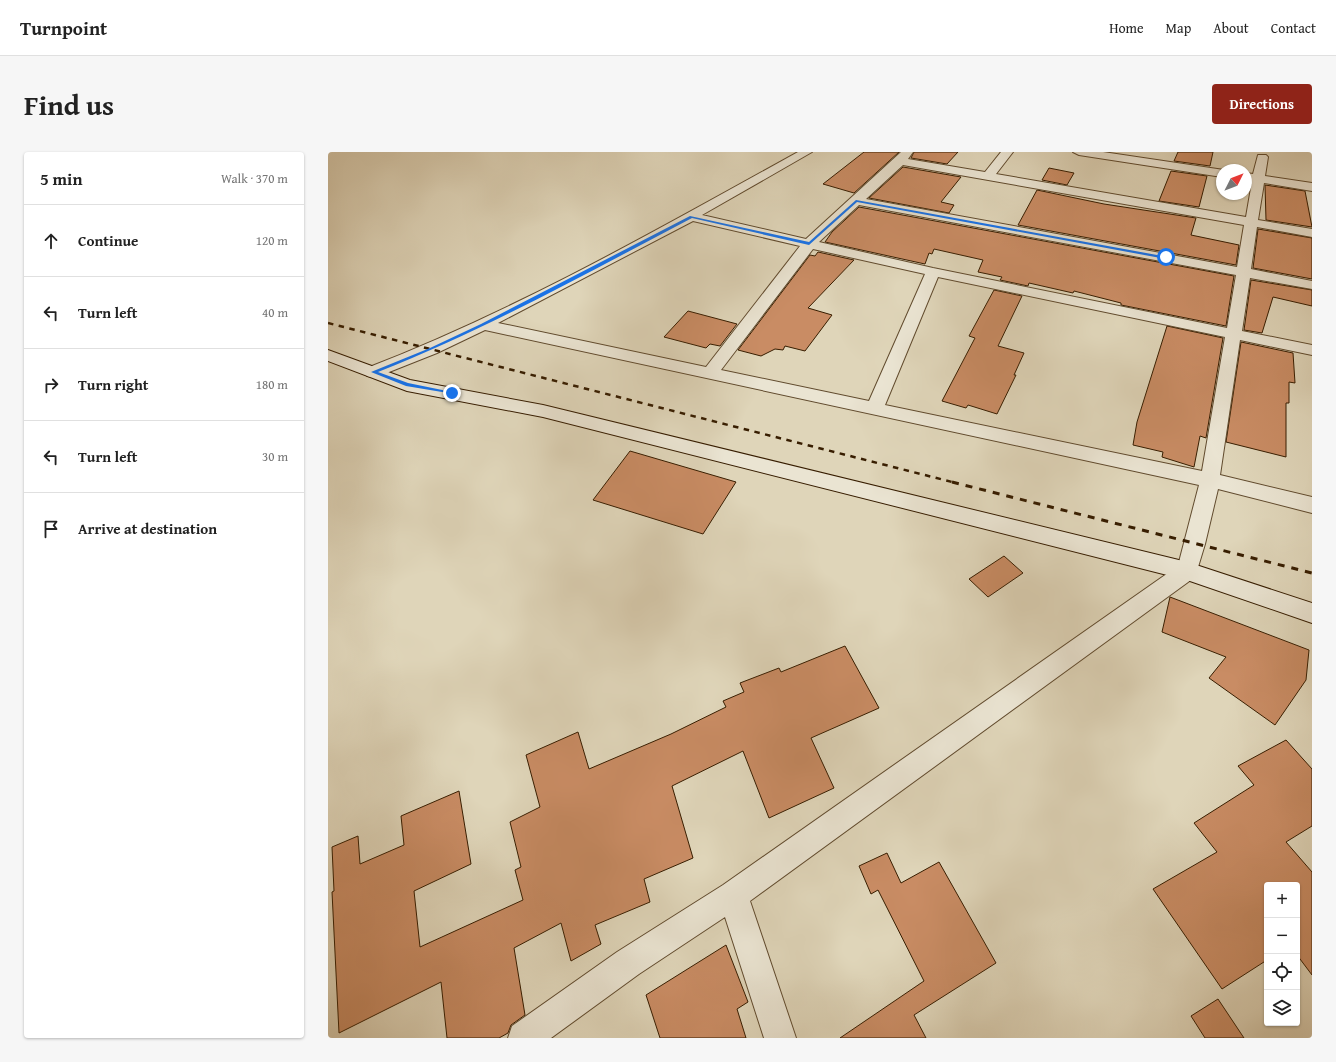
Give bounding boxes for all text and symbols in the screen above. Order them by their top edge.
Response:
text: Turnpoint [20,14,107,42]
text: Home [1109,18,1144,38]
text: Map [1166,18,1191,38]
text: About [1213,18,1249,38]
text: Contact [1271,18,1316,38]
text: Find us [24,84,114,125]
button: Directions [1212,84,1312,124]
north arrow [1216,164,1252,200]
text: 5 min [40,166,82,191]
text: Walk · 370 m [221,169,288,188]
icon: ahead [40,230,62,252]
text: Continue [78,230,139,251]
text: 120 m [256,231,288,250]
route start [1157,248,1175,266]
icon: left [40,302,62,324]
text: Turn left [78,302,137,323]
text: 40 m [262,303,288,322]
icon: right [40,374,62,396]
text: Turn right [78,374,149,395]
text: 180 m [256,375,288,394]
route end [443,384,461,402]
icon: left [40,446,62,468]
text: Turn left [78,446,137,467]
text: 30 m [262,447,288,466]
icon: arrive [40,518,62,540]
text: Arrive at destination [78,518,217,539]
map controls [1264,882,1300,1026]
button: + [1264,882,1300,918]
button: − [1264,918,1300,954]
button: locate [1264,954,1300,990]
button: layers [1264,990,1300,1026]

